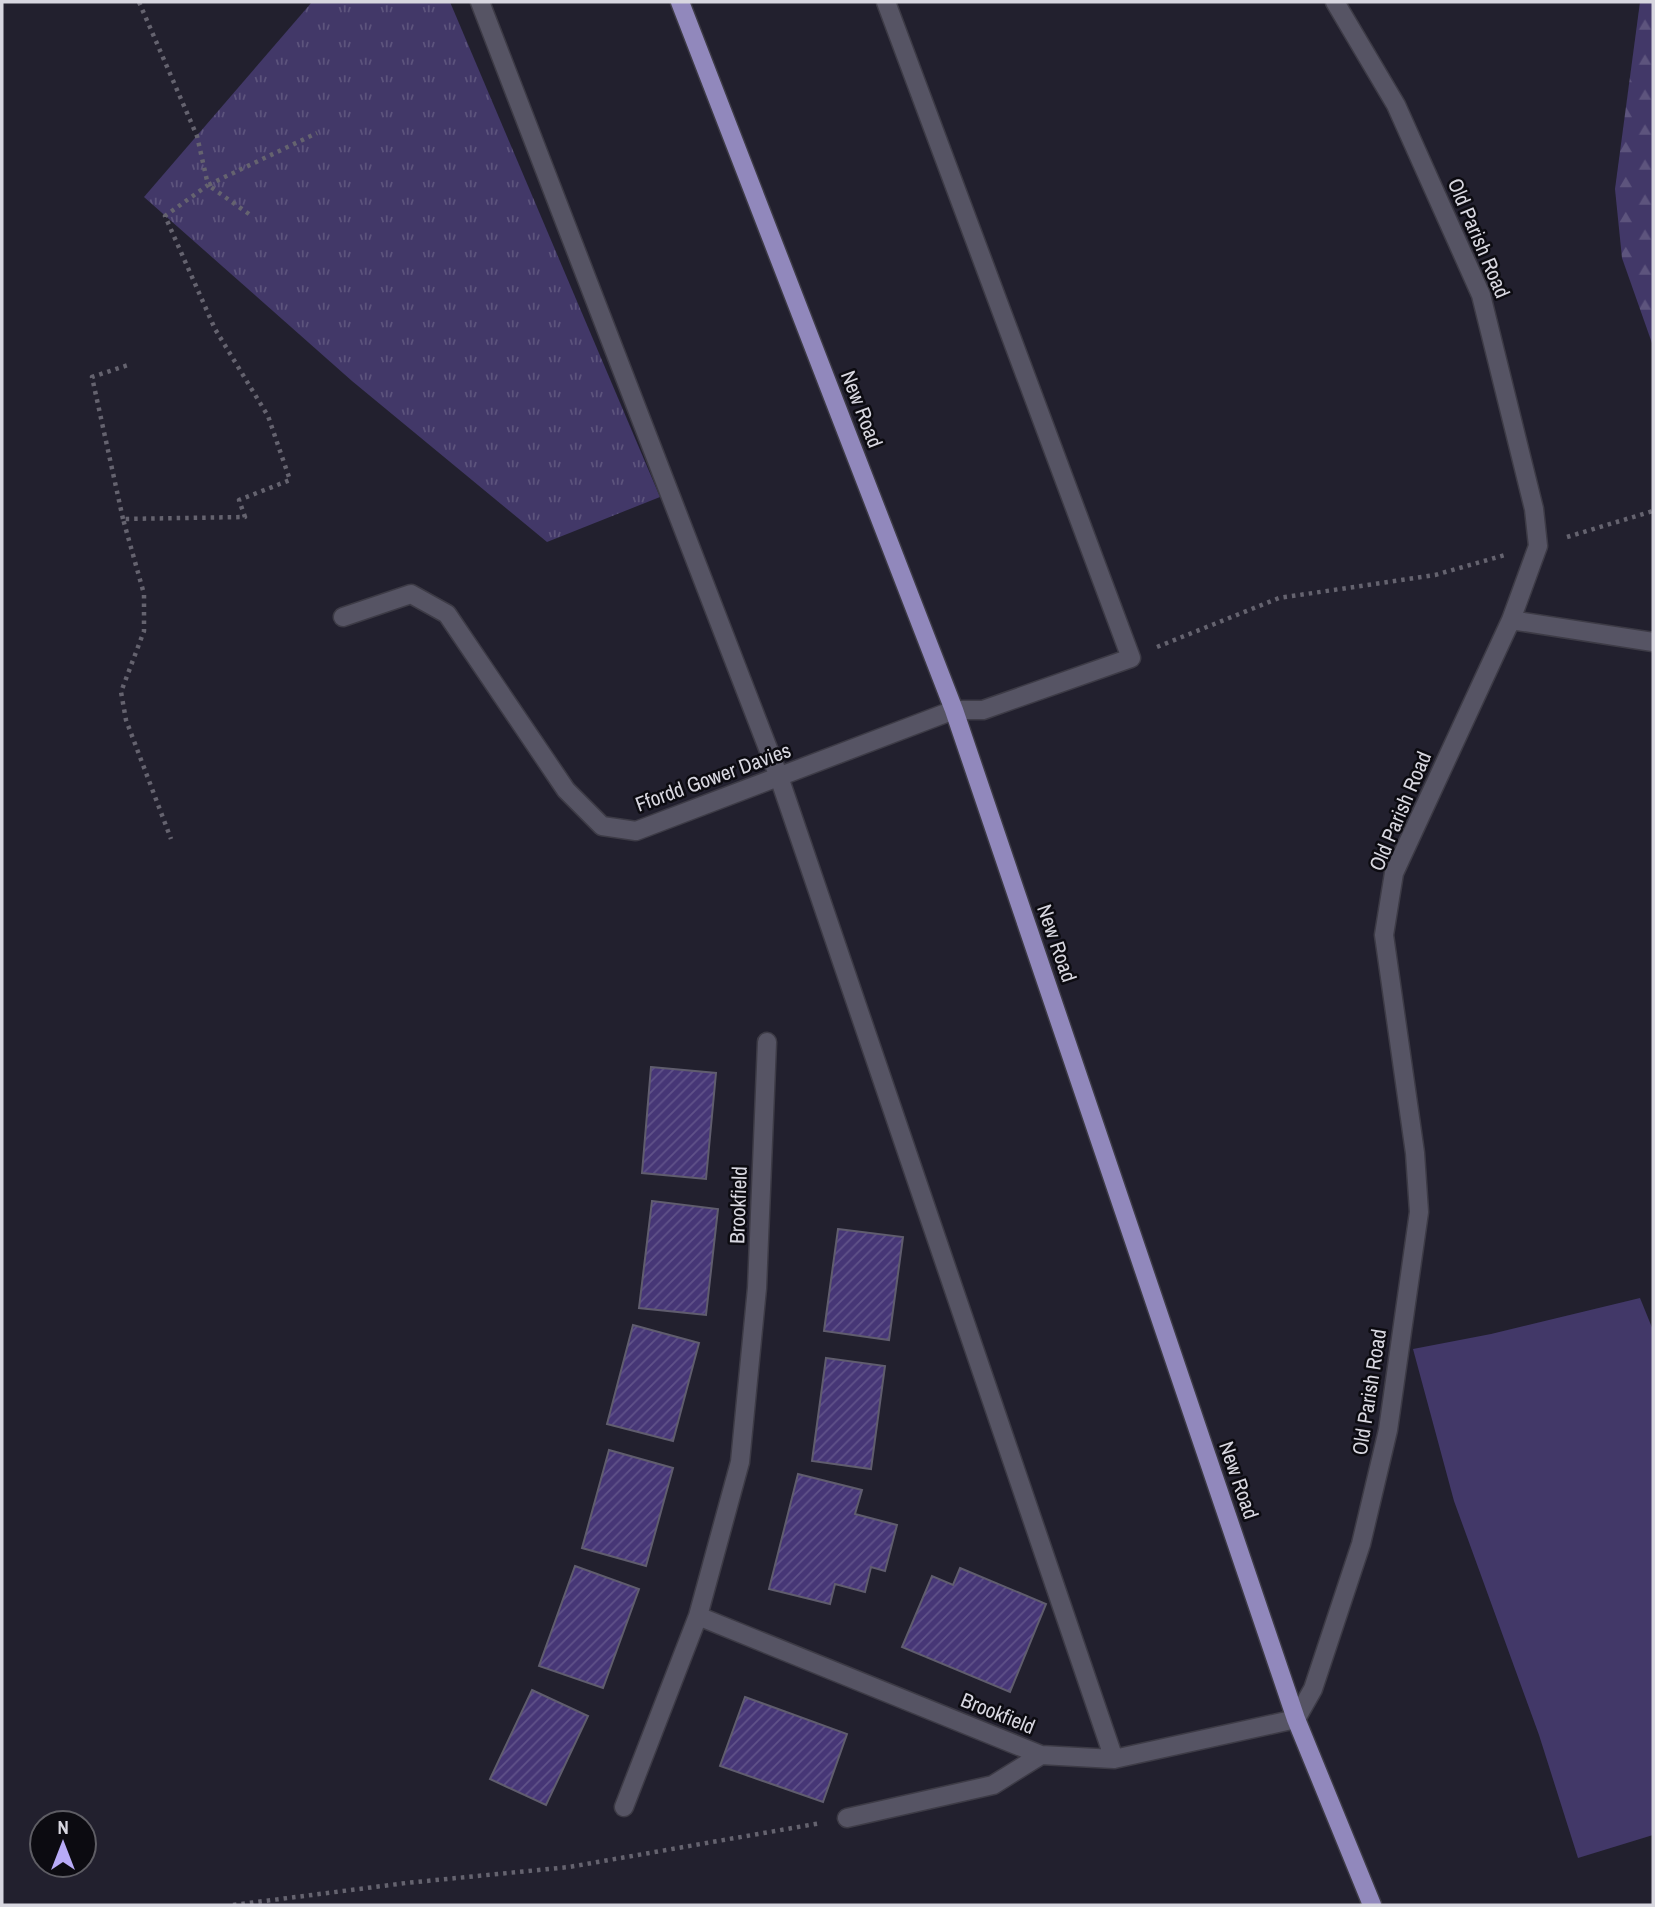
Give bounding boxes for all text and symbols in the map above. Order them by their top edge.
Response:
street label: Old Parish Road [1441,174,1517,302]
street label: New Road [834,366,890,452]
street label: Ffordd Gower Davies [631,735,795,819]
street label: Old Parish Road [1362,747,1438,875]
street label: New Road [1030,900,1084,986]
street label: Brookfield [722,1166,754,1244]
street label: Old Parish Road [1345,1327,1393,1457]
street label: New Road [1212,1437,1266,1523]
street label: Brookfield [957,1685,1039,1741]
north arrow [28,1809,98,1879]
text: N [57,1814,69,1840]

